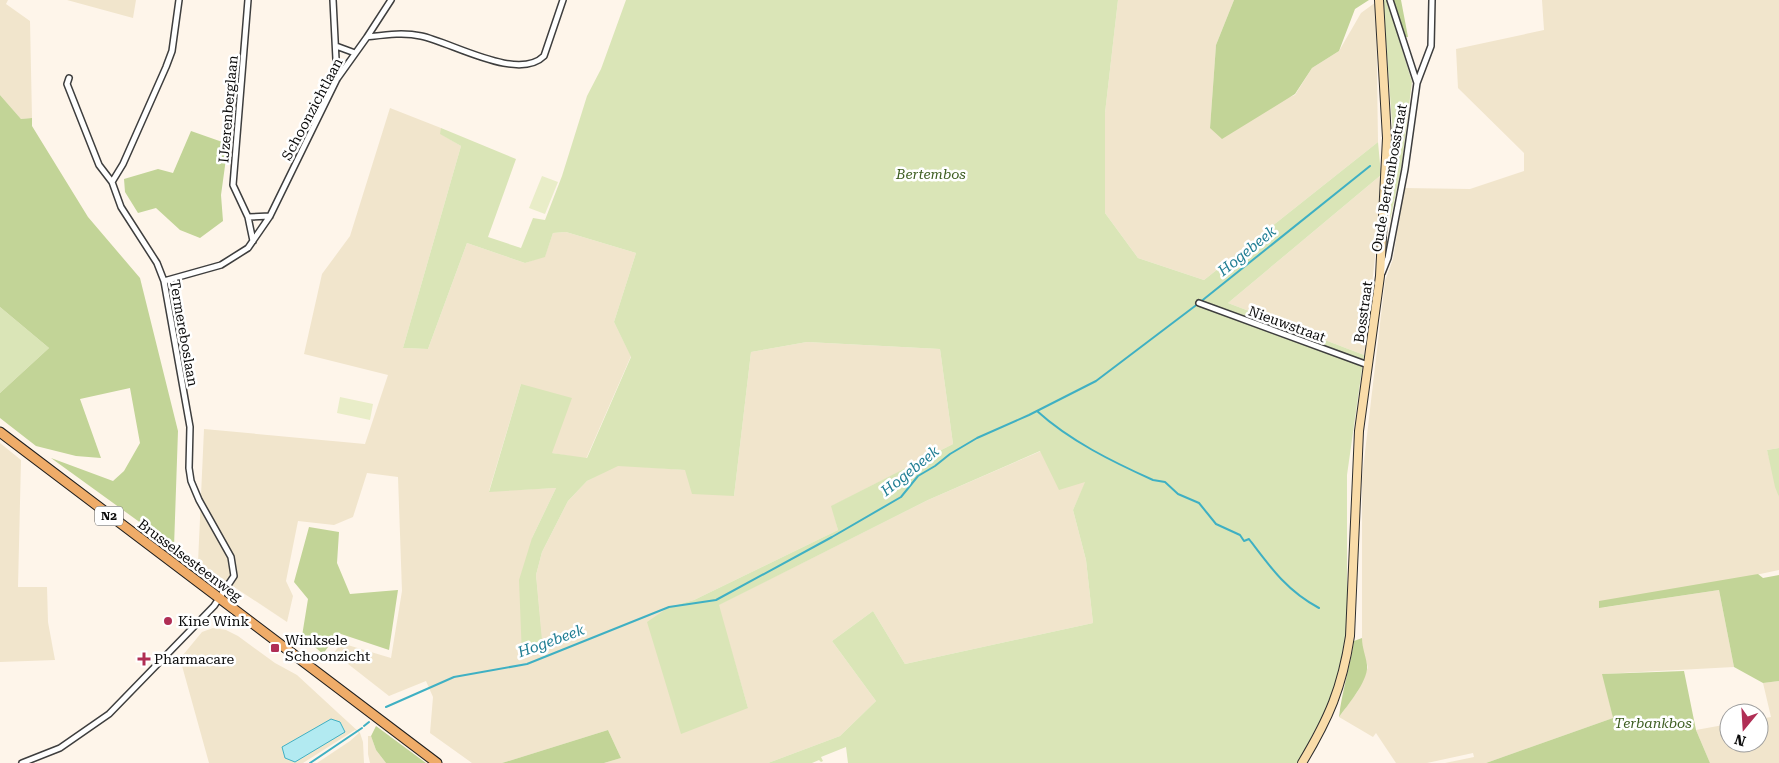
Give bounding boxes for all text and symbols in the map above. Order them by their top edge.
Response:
street label: IJzerenberglaan [215,55,241,163]
street label: Schoonzichtlaan [278,55,346,163]
street label: Oude Bertembosstraat [1368,103,1410,253]
park label: Bertembos [895,166,966,182]
water label: Hogebeek [1214,222,1280,281]
street label: Termereboslaan [167,278,201,388]
street label: Bosstraat [1351,280,1375,344]
street label: Nieuwstraat [1246,303,1328,345]
water label: Hogebeek [877,442,943,501]
road number: N2 [95,506,123,526]
street label: Brusselsesteenweg [135,516,245,604]
place label: Kine Wink [178,613,249,629]
marker: Kine Wink [162,615,174,627]
water label: Hogebeek [514,620,588,662]
place label: Winksele Schoonzicht [285,632,370,664]
marker: Winksele Schoonzicht [269,642,281,654]
place label: Pharmacare [154,651,235,667]
marker: Pharmacare [138,653,150,665]
north arrow [1719,703,1769,753]
park label: Terbankbos [1614,715,1692,731]
text: N [1732,731,1748,750]

